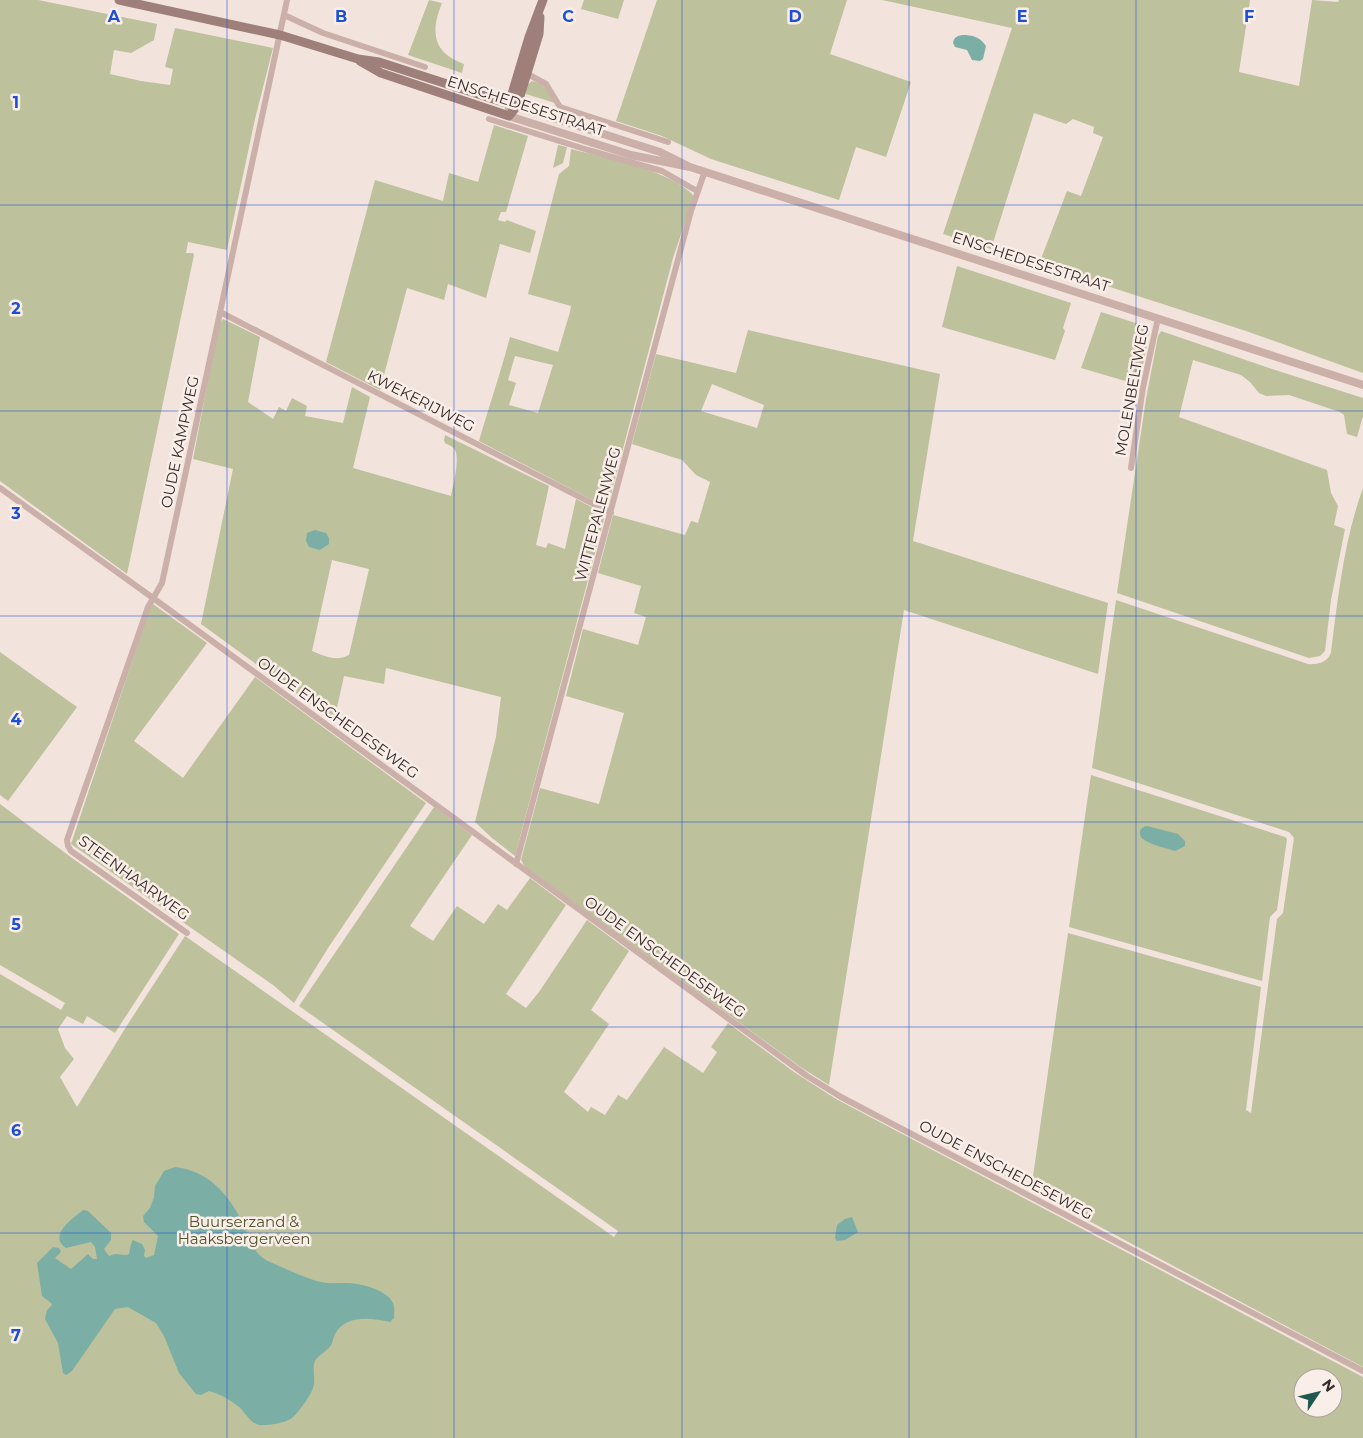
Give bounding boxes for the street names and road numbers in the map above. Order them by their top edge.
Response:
street label: ENSCHEDESESTRAAT [445,71,608,140]
street label: ENSCHEDESESTRAAT [950,227,1113,296]
street label: MOLENBELTWEG [1111,322,1152,457]
street label: KWEKERIJWEG [364,365,478,436]
street label: OUDE KAMPWEG [156,374,203,510]
street label: WITTEPALENWEG [570,445,625,583]
street label: OUDE ENSCHEDESEWEG [254,653,423,783]
street label: STEENHAARWEG [75,831,194,924]
street label: OUDE ENSCHEDESEWEG [581,892,750,1022]
street label: OUDE ENSCHEDESEWEG [916,1115,1097,1224]

